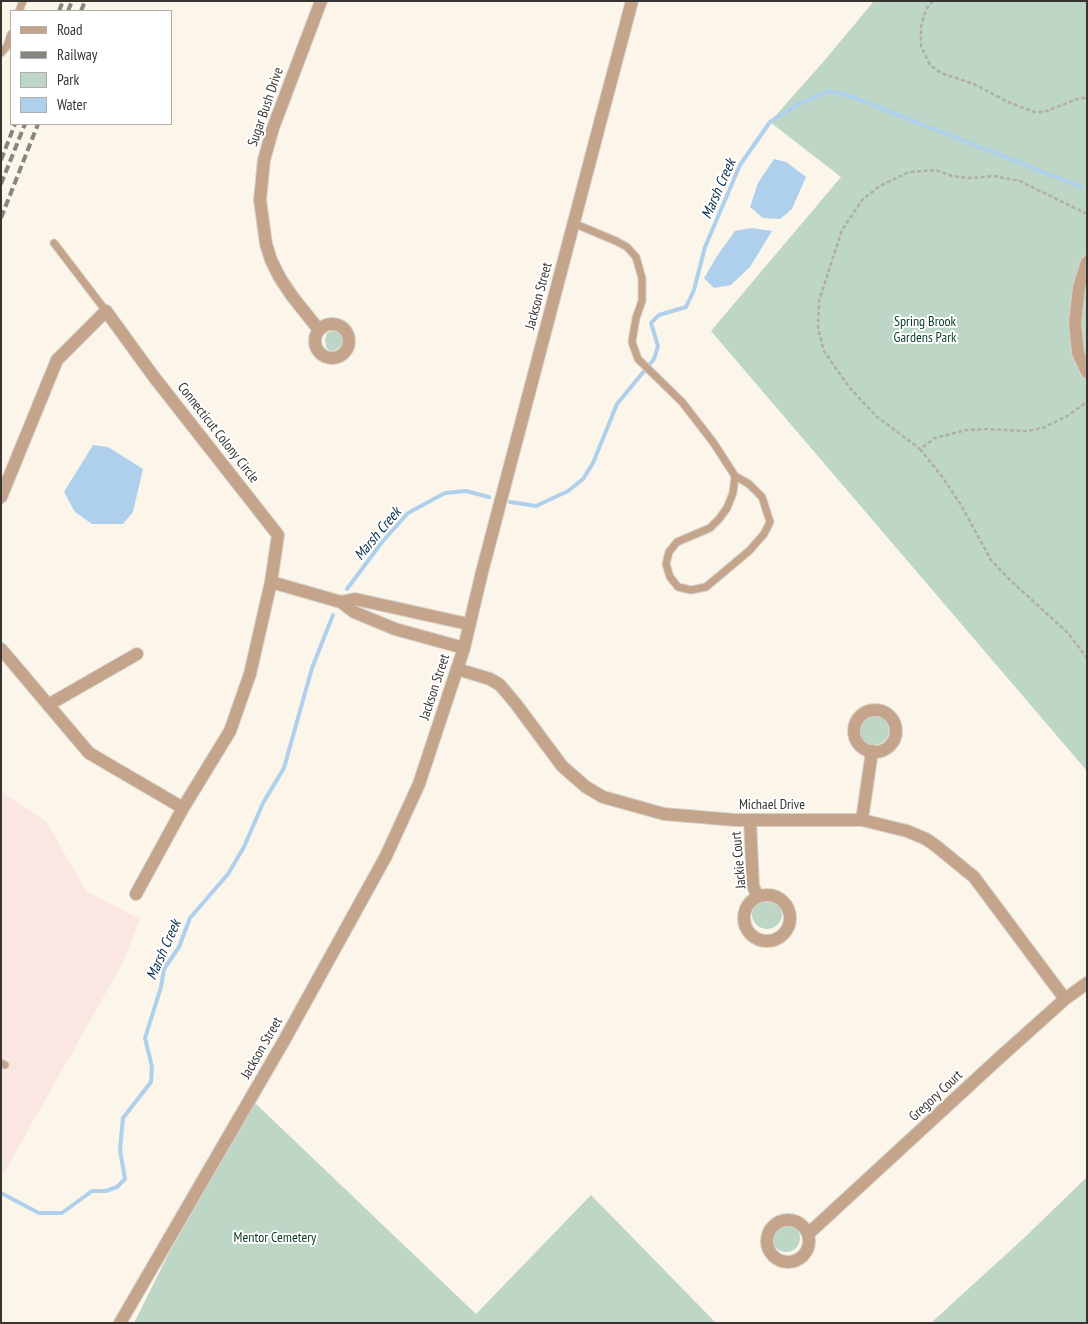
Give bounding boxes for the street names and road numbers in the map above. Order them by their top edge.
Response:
street label: Sugar Bush Drive [245,65,287,149]
street label: Jackson Street [522,261,556,331]
street label: Connecticut Colony Circle [174,379,262,487]
street label: Jackson Street [416,652,454,722]
street label: Michael Drive [739,797,805,813]
street label: Jackie Court [728,831,750,889]
street label: Jackson Street [238,1014,286,1082]
street label: Gregory Court [906,1067,966,1125]

